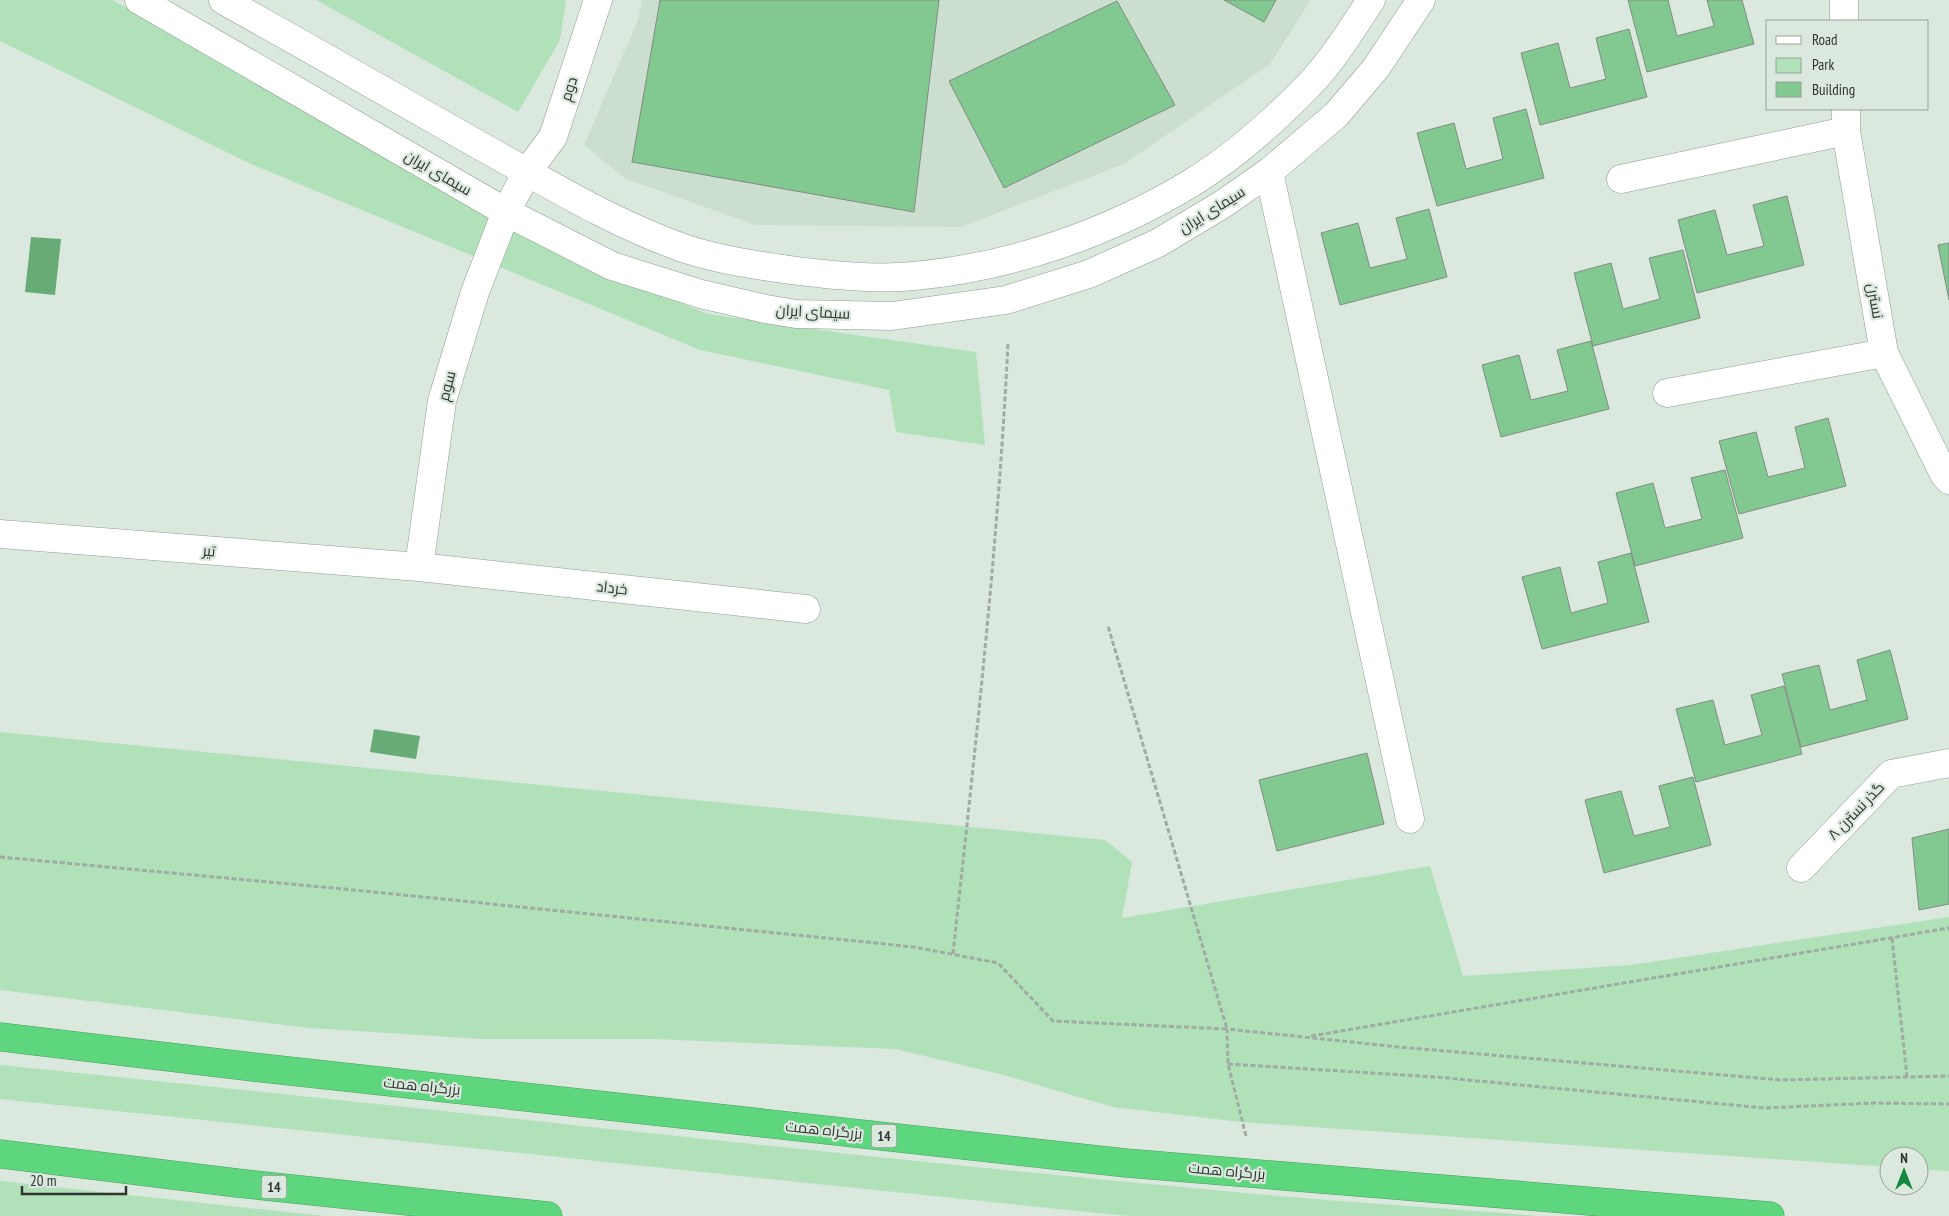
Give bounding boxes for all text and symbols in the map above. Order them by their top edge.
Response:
legend [1766,20,1929,110]
text: Road [1812,30,1838,49]
text: Park [1812,55,1834,74]
street label: دوم [556,74,582,104]
text: Building [1812,80,1855,99]
street label: سیمای ایران [401,146,475,200]
street label: سیمای ایران [1175,182,1249,238]
street label: نسترن [1862,282,1888,320]
street label: سیمای ایران [775,300,851,324]
street label: سوم [433,369,461,403]
street label: تیر [201,540,216,561]
street label: خرداد [595,576,629,599]
street label: گذر نسترن ۸ [1823,778,1889,844]
street label: بزرگراه همت [383,1072,462,1099]
street label: بزرگراه همت [785,1116,864,1143]
road number: 14 [872,1124,896,1148]
north arrow [1879,1146,1929,1196]
text: N [1900,1149,1908,1167]
street label: بزرگراه همت [1188,1158,1266,1183]
scale bar [22,1164,126,1196]
text: 20 m [30,1171,56,1190]
road number: 14 [262,1176,286,1198]

